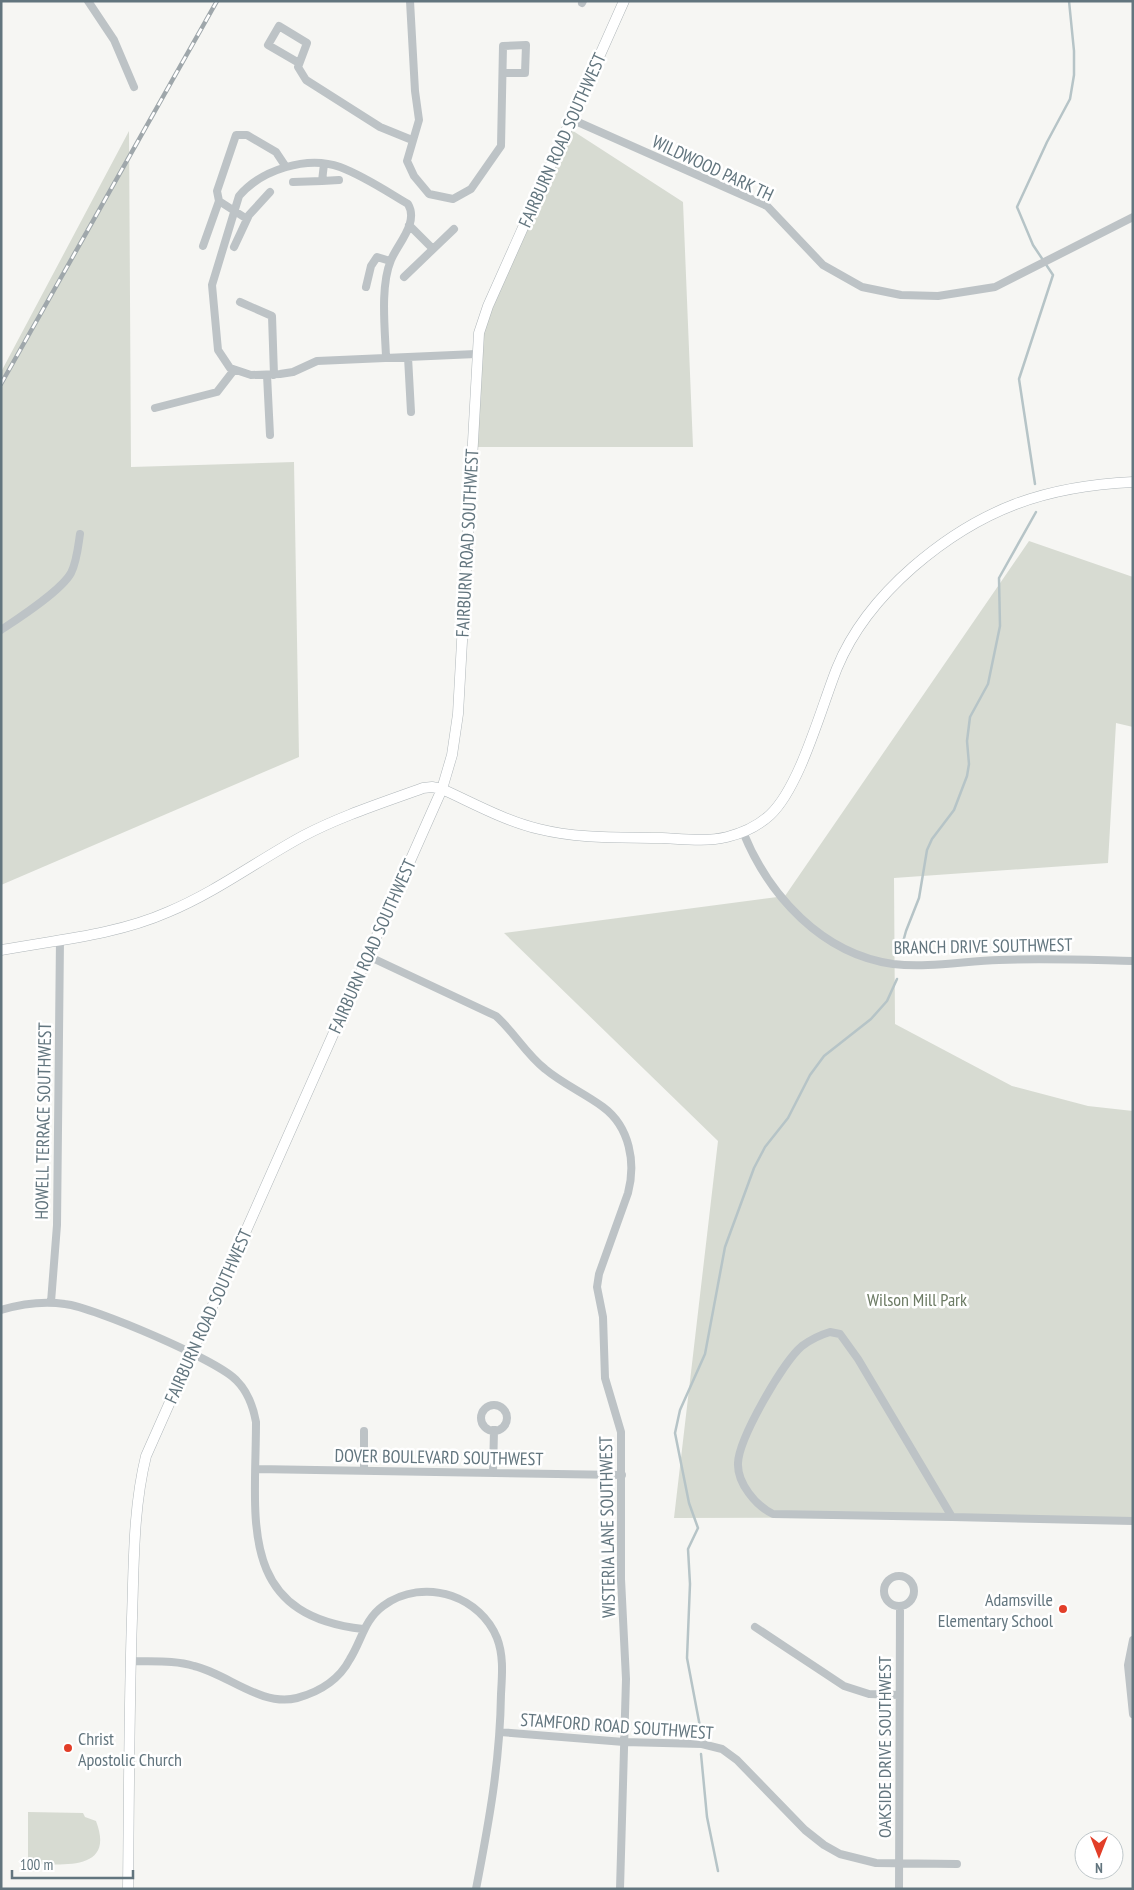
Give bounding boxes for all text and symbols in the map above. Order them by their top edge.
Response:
street label: FAIRBURN ROAD SOUTHWEST [513,49,611,231]
street label: WILDWOOD PARK TH [649,130,777,206]
street label: FAIRBURN ROAD SOUTHWEST [451,448,483,638]
street label: FAIRBURN ROAD SOUTHWEST [323,855,421,1037]
street label: BRANCH DRIVE SOUTHWEST [893,933,1073,959]
street label: HOWELL TERRACE SOUTHWEST [30,1022,56,1220]
street label: FAIRBURN ROAD SOUTHWEST [159,1225,257,1407]
park label: Wilson Mill Park [867,1288,967,1311]
street label: WISTERIA LANE SOUTHWEST [594,1436,620,1618]
street label: DOVER BOULEVARD SOUTHWEST [334,1444,544,1470]
place label: Adamsville Elementary School [938,1588,1054,1632]
marker: Adamsville Elementary School [1057,1603,1069,1615]
street label: OAKSIDE DRIVE SOUTHWEST [873,1656,896,1838]
street label: STAMFORD ROAD SOUTHWEST [520,1708,714,1744]
place label: Christ Apostolic Church [78,1727,182,1771]
marker: Christ Apostolic Church [62,1742,74,1754]
north arrow [1074,1830,1124,1880]
scale bar [12,1848,134,1880]
text: 100 m [20,1855,53,1874]
text: N [1095,1859,1103,1877]

